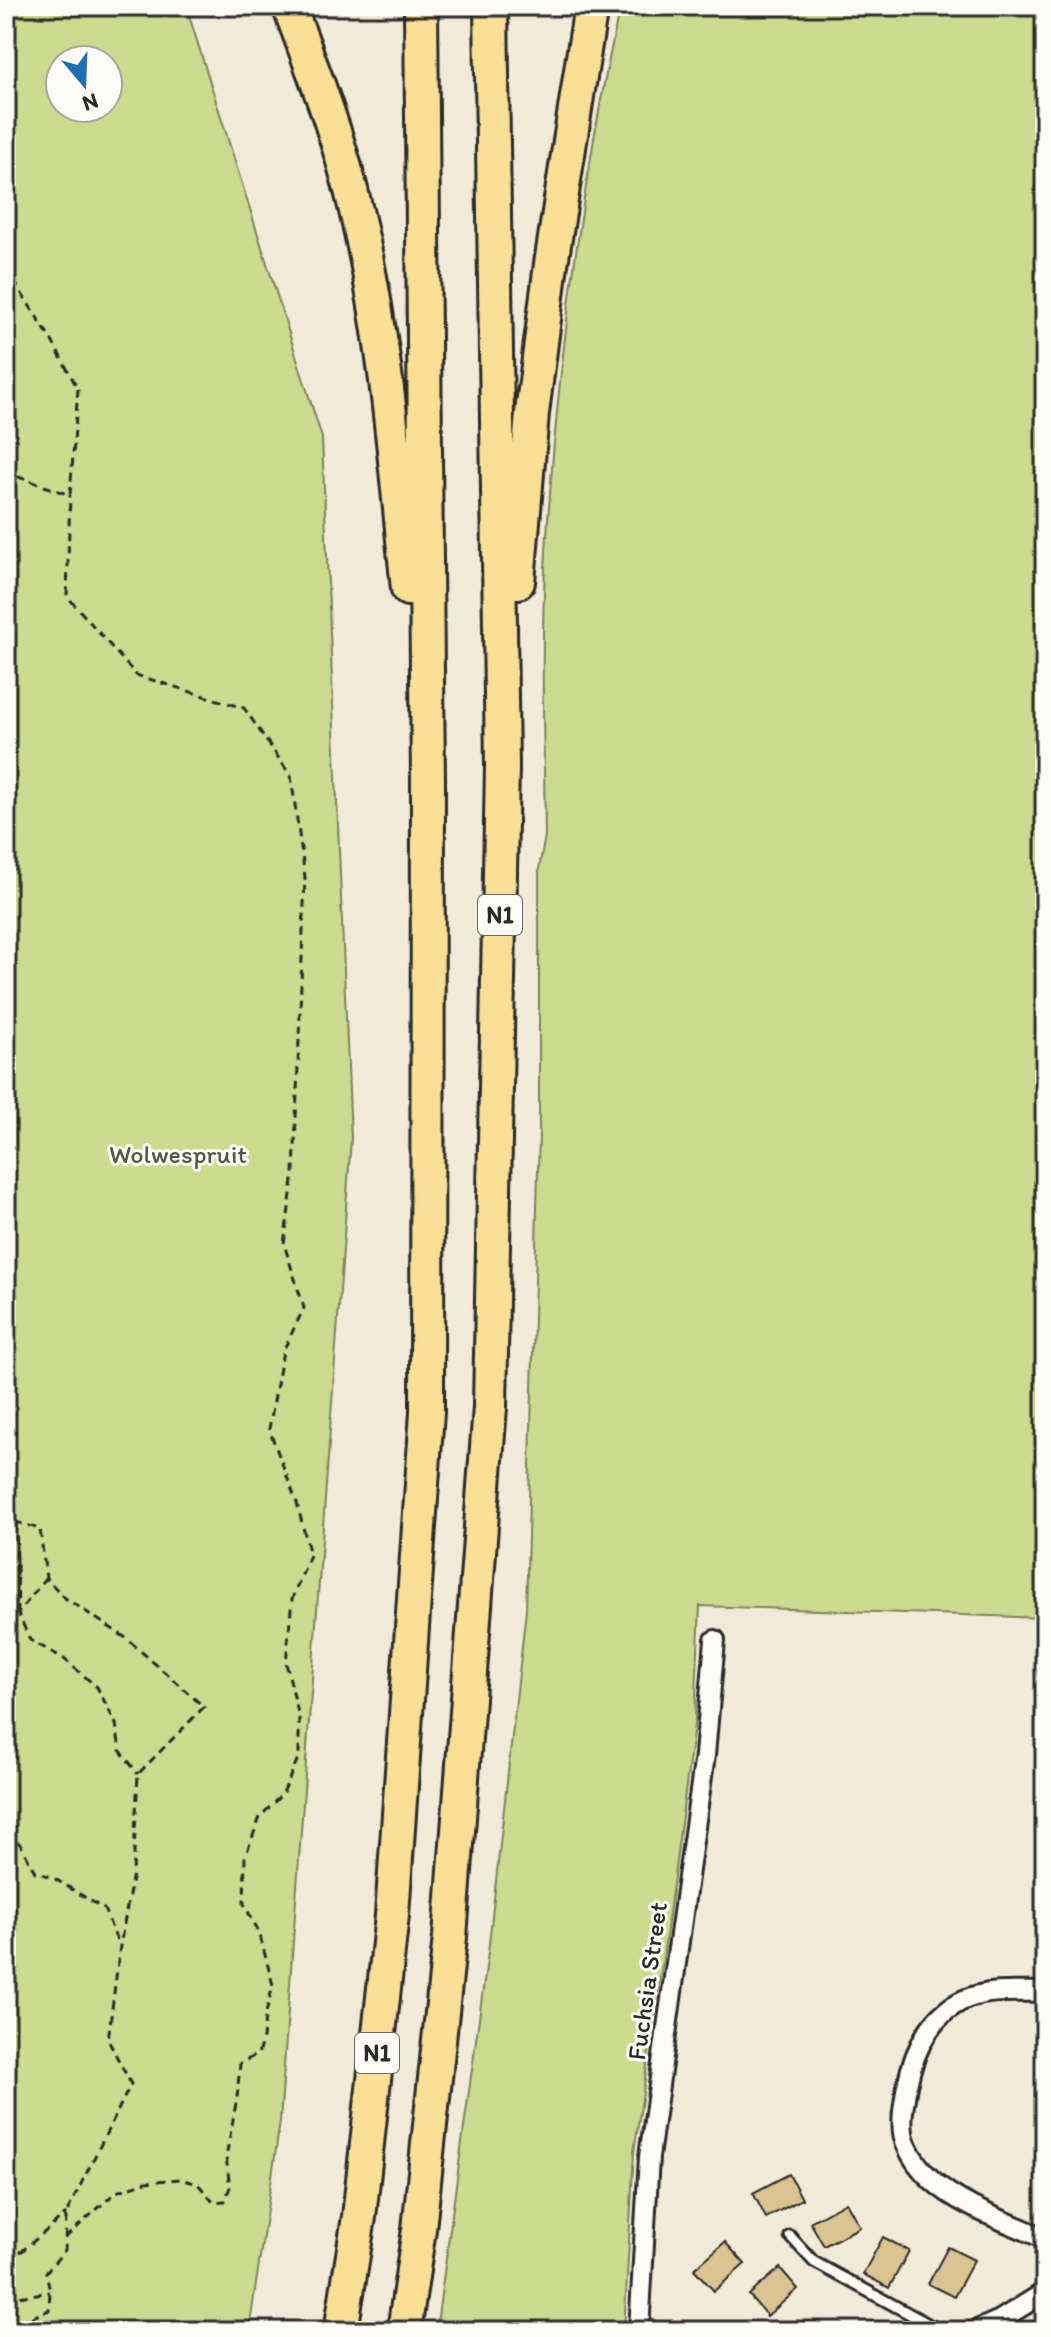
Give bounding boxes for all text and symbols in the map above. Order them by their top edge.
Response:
north arrow [44,44,124,124]
text: N [79,87,102,118]
road number: N1 [478,895,522,935]
park label: Wolwespruit [109,1138,247,1170]
street label: Fuchsia Street [620,1900,674,2062]
road number: N1 [355,2033,399,2073]

